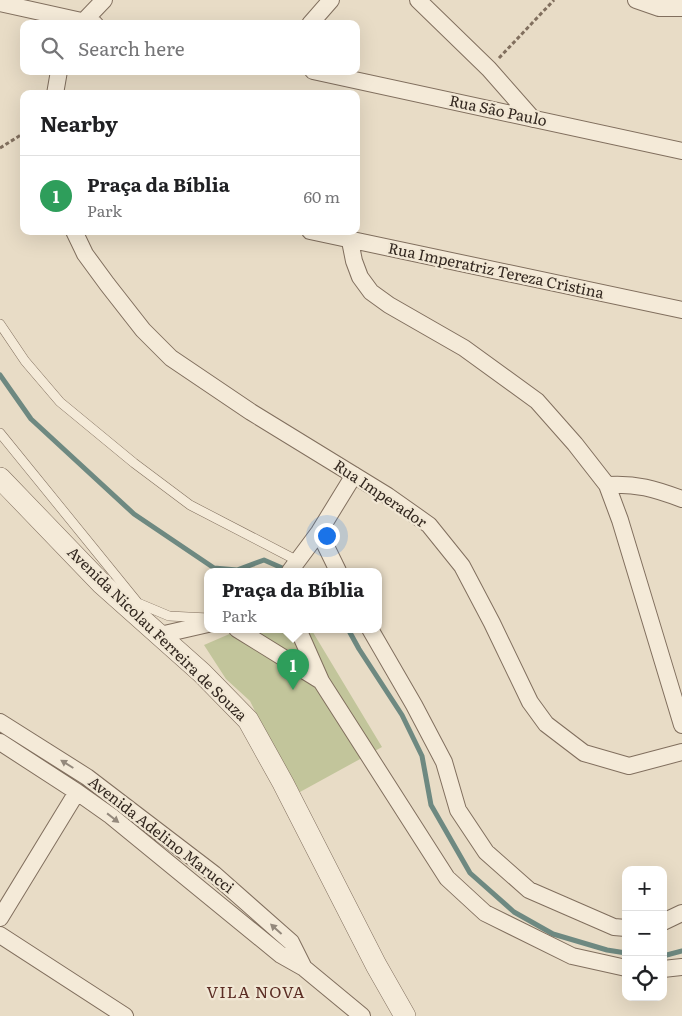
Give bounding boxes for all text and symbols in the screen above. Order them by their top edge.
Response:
search box [20,20,360,75]
icon: search [38,34,66,62]
text: Search here [78,34,185,62]
street label: Rua São Paulo [447,88,549,131]
text: Nearby [40,107,118,138]
text: Praça da Bíblia [87,170,230,198]
text: 1 [53,184,59,208]
text: 60 m [303,184,340,208]
text: Park [87,198,122,222]
street label: Rua Imperatriz Tereza Cristina [386,235,607,304]
street label: Rua Imperador [330,453,432,533]
your location [314,523,340,549]
street label: Avenida Nicolau Ferreira de Souza [63,540,254,726]
popup [204,568,382,633]
text: Praça da Bíblia [222,575,364,603]
text: Park [222,603,257,627]
pin: 1 [277,649,309,690]
one-way arrow [60,759,73,768]
street label: Avenida Adelino Marucci [84,770,240,898]
one-way arrow [106,813,120,823]
map controls [622,866,667,1001]
button: + [622,866,667,911]
button: − [622,911,667,956]
one-way arrow [271,923,283,935]
button: locate [622,956,667,1001]
district label: VILA NOVA [207,979,305,1003]

